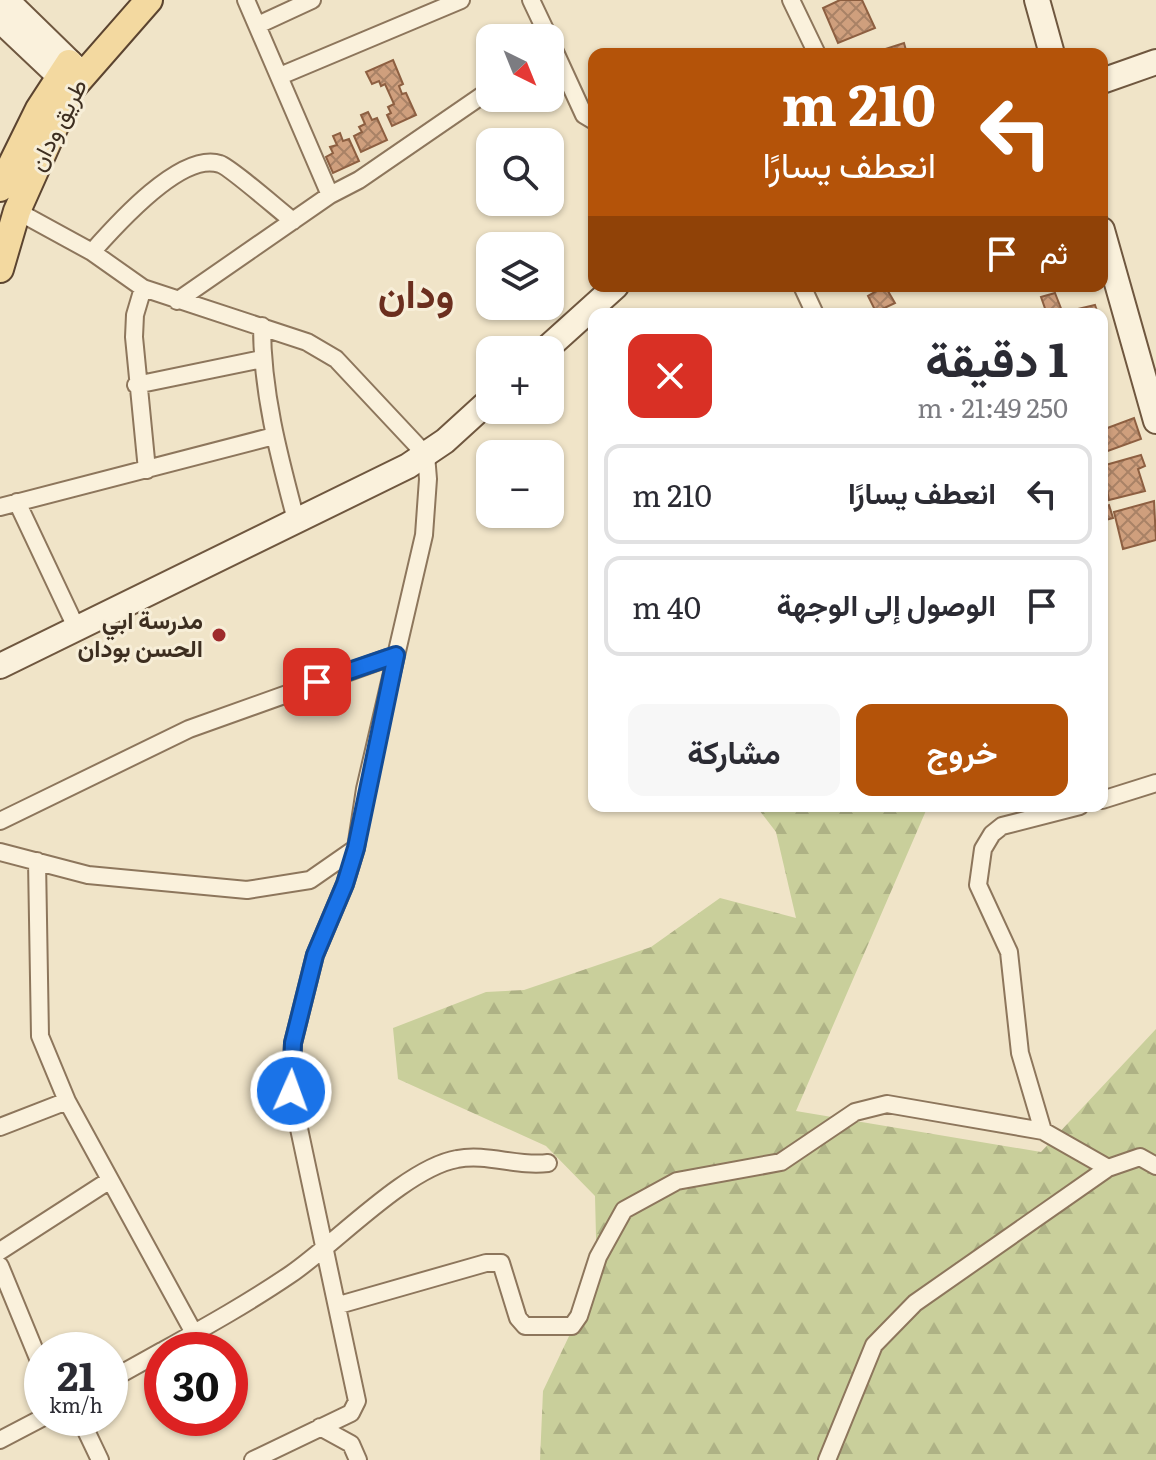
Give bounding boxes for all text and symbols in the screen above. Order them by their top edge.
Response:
north arrow [476,24,564,112]
map controls [476,24,564,528]
text: 210 m [781,60,936,143]
street label: طريق ودان [18,72,94,176]
icon: left [964,80,1068,184]
button: search [476,128,564,216]
text: انعطف يسارًا [763,136,936,189]
text: ثم [1040,229,1068,273]
button: layers [476,232,564,320]
icon: arrive [980,232,1024,276]
district label: ودان [378,261,454,320]
text: 1 دقيقة [925,321,1068,392]
button: close [628,334,712,418]
button: + [476,336,564,424]
text: 250 m · 21:49 [917,387,1068,426]
button: − [476,440,564,528]
text: انعطف يسارًا [848,469,996,513]
text: 210 m [632,472,712,516]
icon: left [1020,472,1064,516]
text: الوصول إلى الوجهة [777,581,996,625]
text: 40 m [632,584,701,628]
icon: arrive [1020,584,1064,628]
place label: مدرسة ابي الحسن بودان [78,601,203,664]
marker: مدرسة ابي الحسن بودان [210,626,228,644]
pin [283,648,351,716]
icon: arrive [295,660,339,704]
button: مشاركة [628,704,840,796]
button: خروج [856,704,1068,796]
position arrow [249,1049,333,1133]
speed limit sign: 30 [144,1332,248,1436]
text: 21 [57,1344,95,1403]
text: km/h [49,1389,103,1419]

